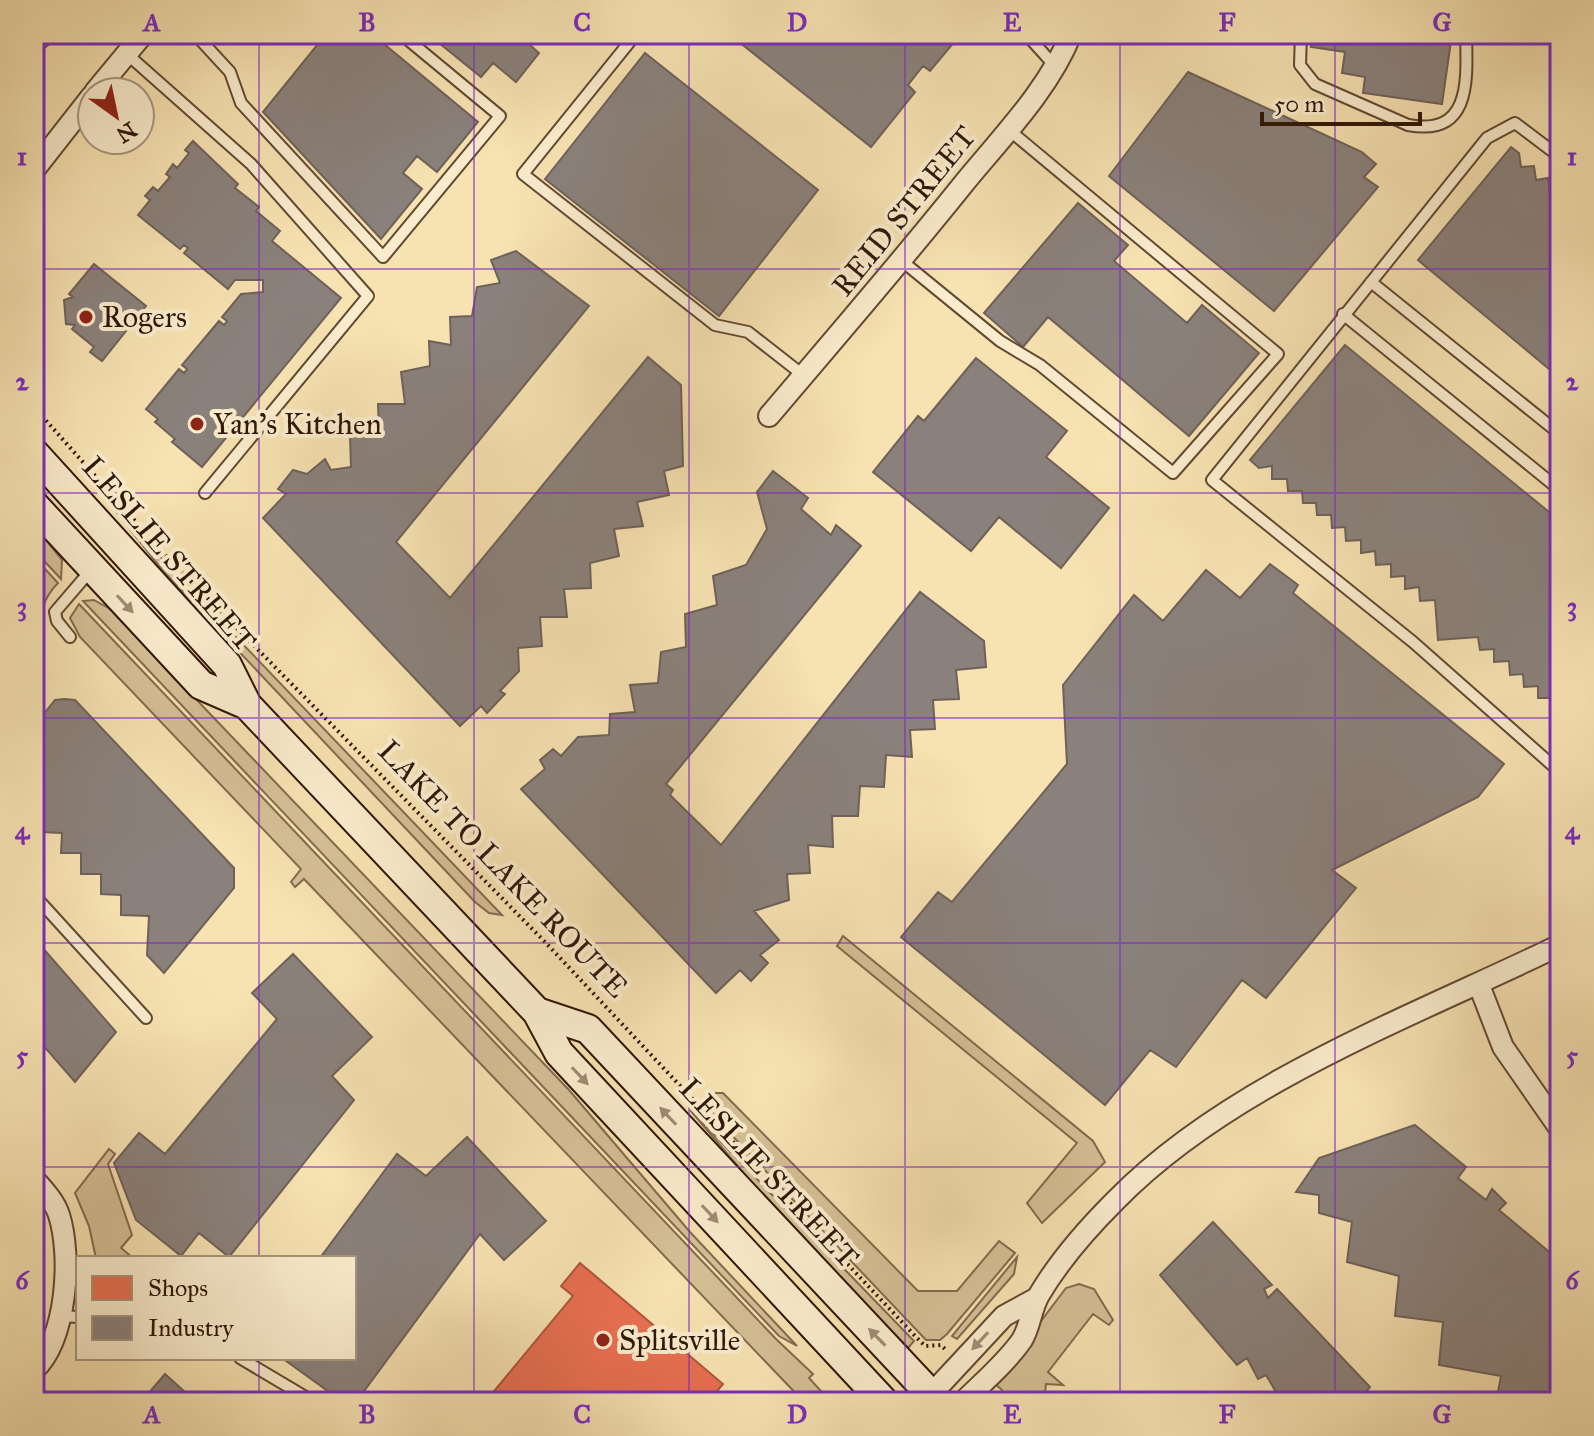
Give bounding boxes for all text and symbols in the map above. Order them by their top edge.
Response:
text: A [141,6,161,38]
text: B [358,6,376,38]
text: C [573,6,591,38]
text: D [787,6,807,38]
text: E [1003,6,1022,38]
text: F [1219,6,1236,38]
text: G [1432,6,1452,38]
north arrow [76,76,156,156]
scale bar [1262,76,1420,126]
text: 50 m [1274,89,1324,119]
text: N [111,116,142,149]
street label: REID STREET [825,119,983,303]
text: 1 [17,140,27,172]
text: 1 [1567,140,1577,172]
place label: Rogers [102,299,187,335]
marker: Rogers [77,308,95,326]
text: 2 [16,365,30,397]
text: 2 [1566,365,1580,397]
place label: Yan's Kitchen [213,406,382,442]
marker: Yan's Kitchen [188,415,206,433]
street label: LESLIE STREET [75,449,263,659]
text: 3 [17,590,27,622]
text: 3 [1567,590,1577,622]
one-way arrow [115,594,133,613]
street label: LAKE TO LAKE ROUTE [371,733,635,1005]
text: 4 [15,814,31,846]
text: 4 [1565,814,1581,846]
text: 5 [16,1039,29,1071]
text: 5 [1566,1039,1579,1071]
one-way arrow [571,1066,589,1085]
street label: LESLIE STREET [672,1071,866,1275]
one-way arrow [660,1107,678,1126]
one-way arrow [700,1204,718,1223]
legend [76,1256,356,1360]
text: 6 [15,1264,30,1296]
text: 6 [1565,1264,1580,1296]
text: Shops [148,1273,208,1303]
text: Industry [148,1313,234,1343]
place label: Splitsville [619,1322,740,1358]
one-way arrow [868,1328,887,1347]
marker: Splitsville [594,1331,612,1349]
one-way arrow [971,1332,989,1351]
text: A [141,1398,161,1430]
text: B [358,1398,376,1430]
text: C [573,1398,591,1430]
text: D [787,1398,807,1430]
text: E [1003,1398,1022,1430]
text: F [1219,1398,1236,1430]
text: G [1432,1398,1452,1430]

